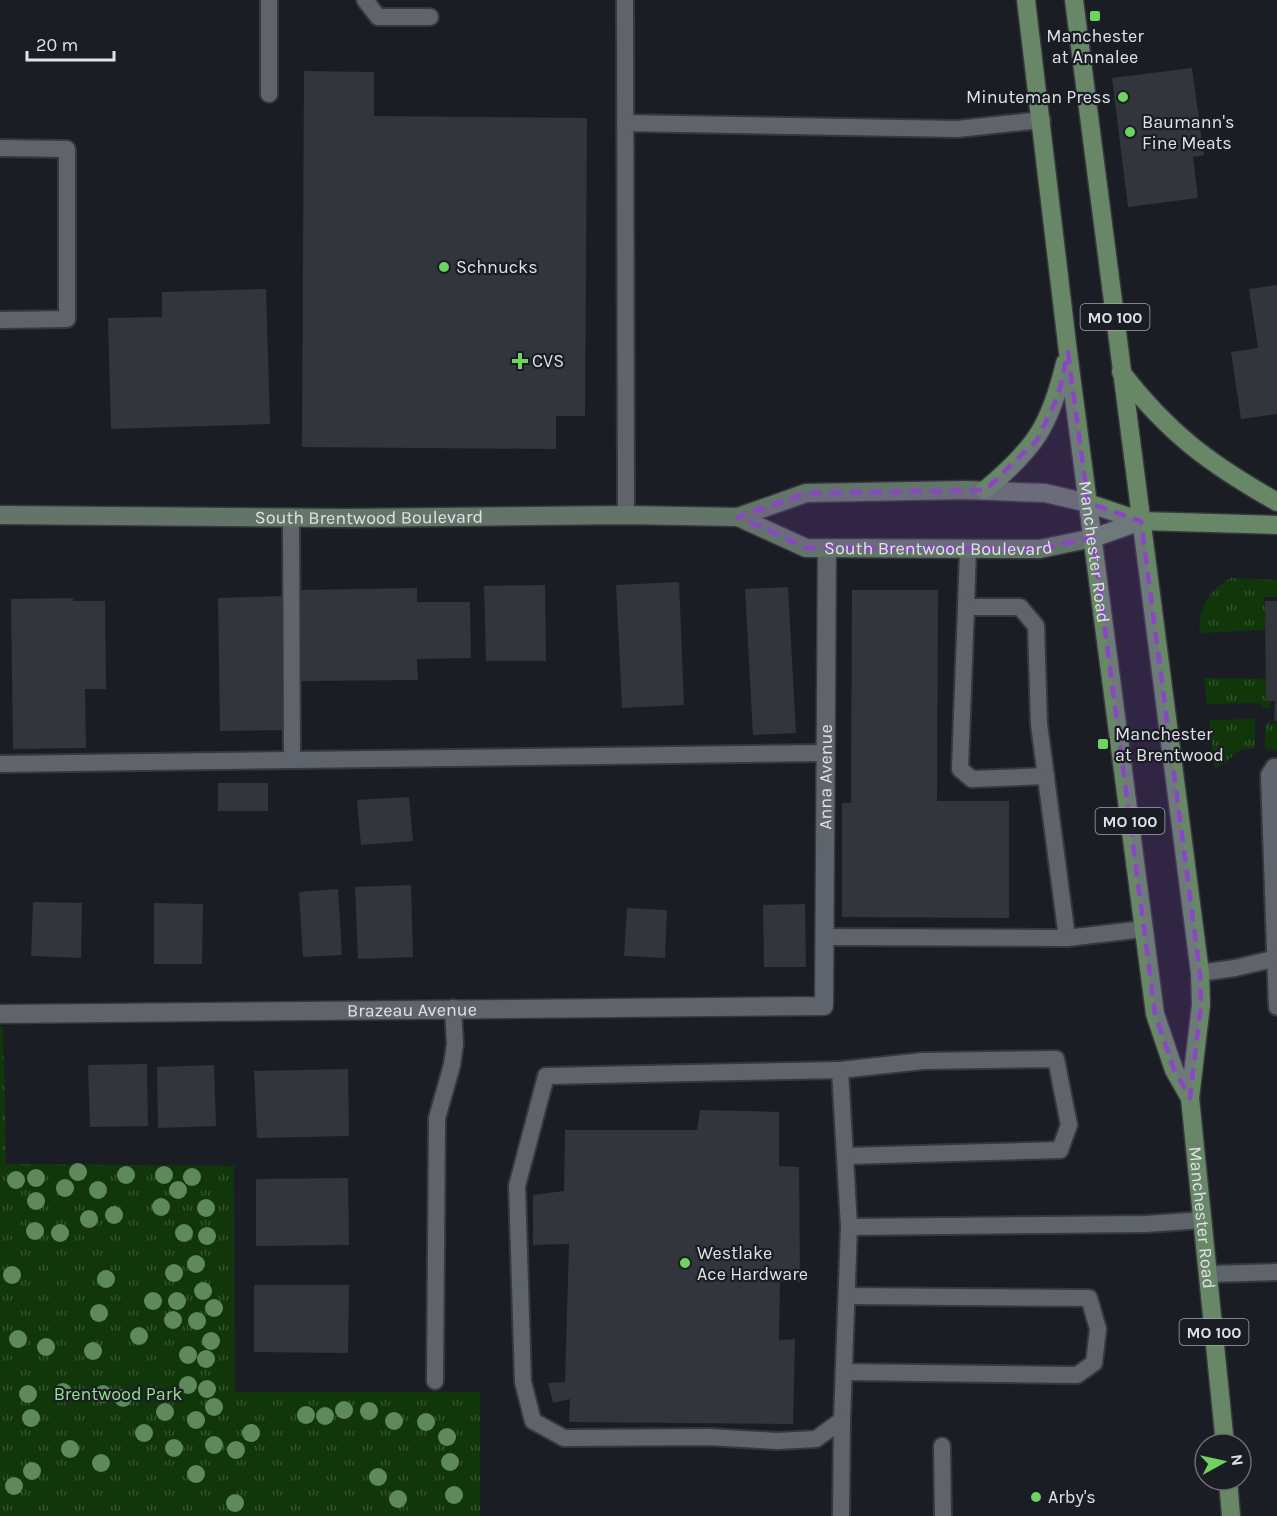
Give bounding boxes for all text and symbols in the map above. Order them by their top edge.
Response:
marker: Manchester at Annalee [1088,9,1102,23]
scale bar [27,24,114,62]
place label: Manchester at Annalee [1046,25,1144,68]
text: 20 m [36,34,78,56]
place label: Minuteman Press [966,86,1111,108]
marker: Minuteman Press [1116,90,1130,104]
place label: Baumann's Fine Meats [1142,111,1234,154]
marker: Baumann's Fine Meats [1123,125,1137,139]
place label: Schnucks [456,256,538,278]
marker: Schnucks [437,260,451,274]
road number: MO 100 [1080,304,1150,330]
place label: CVS [532,350,564,372]
marker: CVS [513,354,527,368]
street label: Manchester Road [1074,479,1114,624]
street label: South Brentwood Boulevard [255,506,483,529]
street label: South Brentwood Boulevard [824,536,1054,560]
place label: Manchester at Brentwood [1115,723,1224,766]
street label: Anna Avenue [814,724,837,830]
marker: Manchester at Brentwood [1096,737,1110,751]
road number: MO 100 [1096,808,1164,834]
street label: Brazeau Avenue [347,998,477,1022]
street label: Manchester Road [1184,1145,1220,1290]
place label: Westlake Ace Hardware [697,1242,808,1285]
marker: Westlake Ace Hardware [678,1256,692,1270]
road number: MO 100 [1180,1319,1248,1345]
park label: Brentwood Park [54,1383,182,1405]
north arrow [1193,1432,1253,1492]
text: N [1227,1453,1248,1467]
place label: Arby's [1048,1486,1096,1508]
marker: Arby's [1029,1490,1043,1504]

